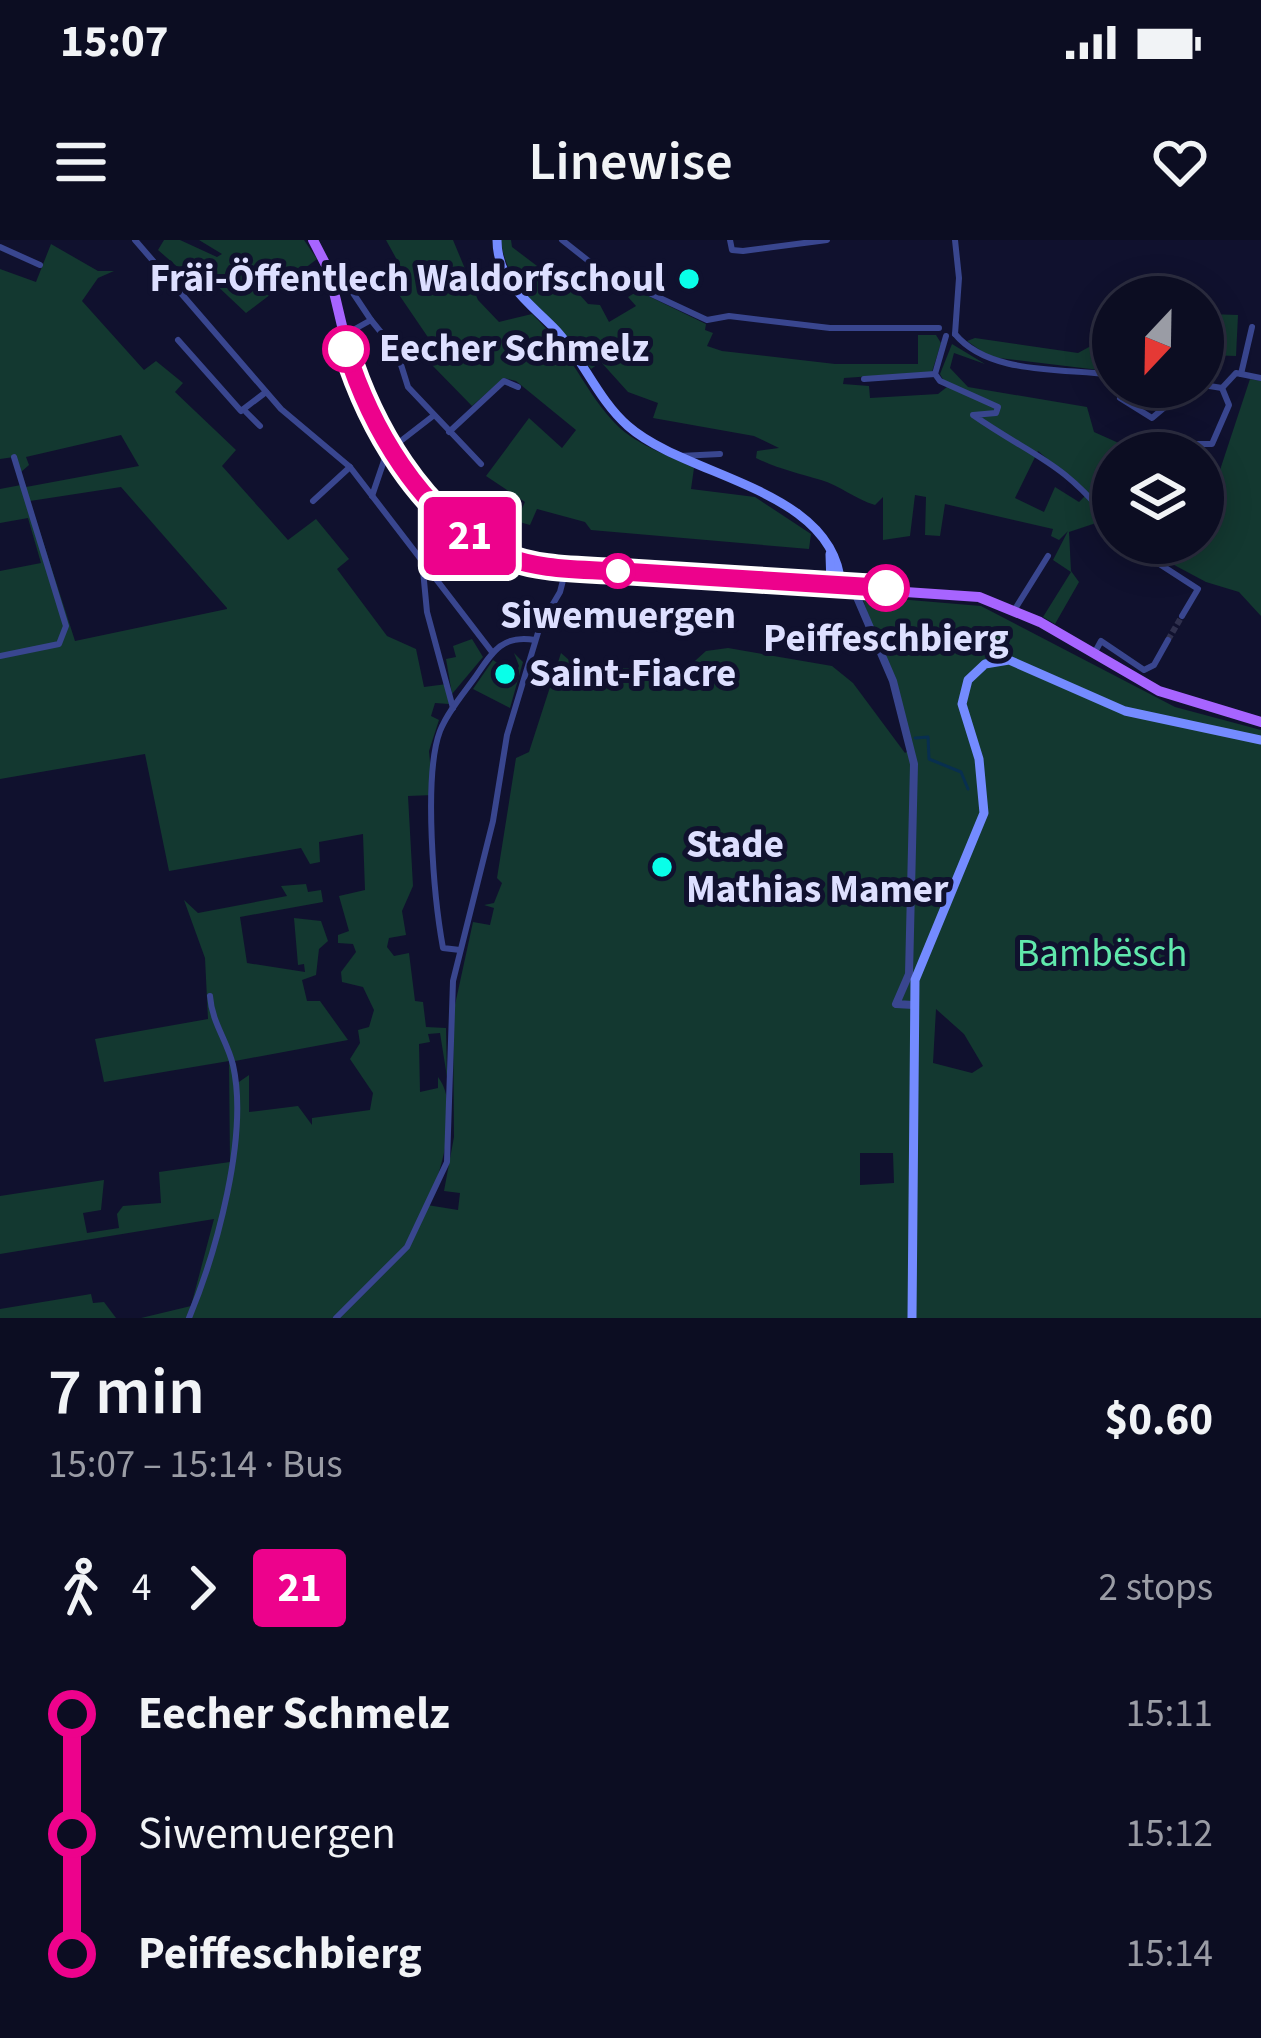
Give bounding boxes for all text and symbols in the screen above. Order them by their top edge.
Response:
text: 15:07 [60,10,169,74]
text: Linewise [528,124,733,201]
icon: menu [48,129,114,195]
icon: heart [1147,129,1213,195]
place label: Fräi-Öffentlech Waldorfschoul [149,251,665,307]
marker: Fräi-Öffentlech Waldorfschoul [676,266,702,292]
north arrow [1092,276,1224,408]
map controls [1092,276,1224,564]
place label: Eecher Schmelz [379,321,649,377]
marker: Eecher Schmelz [324,327,368,371]
button: layers [1092,432,1224,564]
line badge: 21 [416,497,524,575]
text: 21 [448,506,492,566]
marker: Siwemuergen [602,555,634,587]
marker: Peiffeschbierg [864,566,908,610]
place label: Siwemuergen [500,588,736,644]
place label: Peiffeschbierg [763,611,1009,667]
place label: Saint-Fiacre [529,646,736,702]
marker: Saint-Fiacre [492,661,518,687]
place label: Stade Mathias Mamer [686,817,949,918]
marker: Stade Mathias Mamer [649,854,675,880]
park label: Bambësch [1016,926,1188,982]
text: 7 min [48,1345,205,1439]
text: $0.60 [1104,1388,1213,1452]
text: 15:07 – 15:14 · Bus [48,1437,343,1493]
icon: walk [48,1555,114,1621]
icon: forward [169,1555,235,1621]
text: 21 [277,1558,322,1618]
text: 4 [132,1560,151,1616]
text: 2 stops [1099,1560,1213,1616]
text: Eecher Schmelz [138,1682,450,1746]
text: 15:11 [1126,1686,1213,1742]
text: Siwemuergen [138,1802,396,1866]
text: 15:12 [1126,1806,1213,1862]
text: Peiffeschbierg [138,1922,422,1986]
text: 15:14 [1126,1926,1213,1982]

